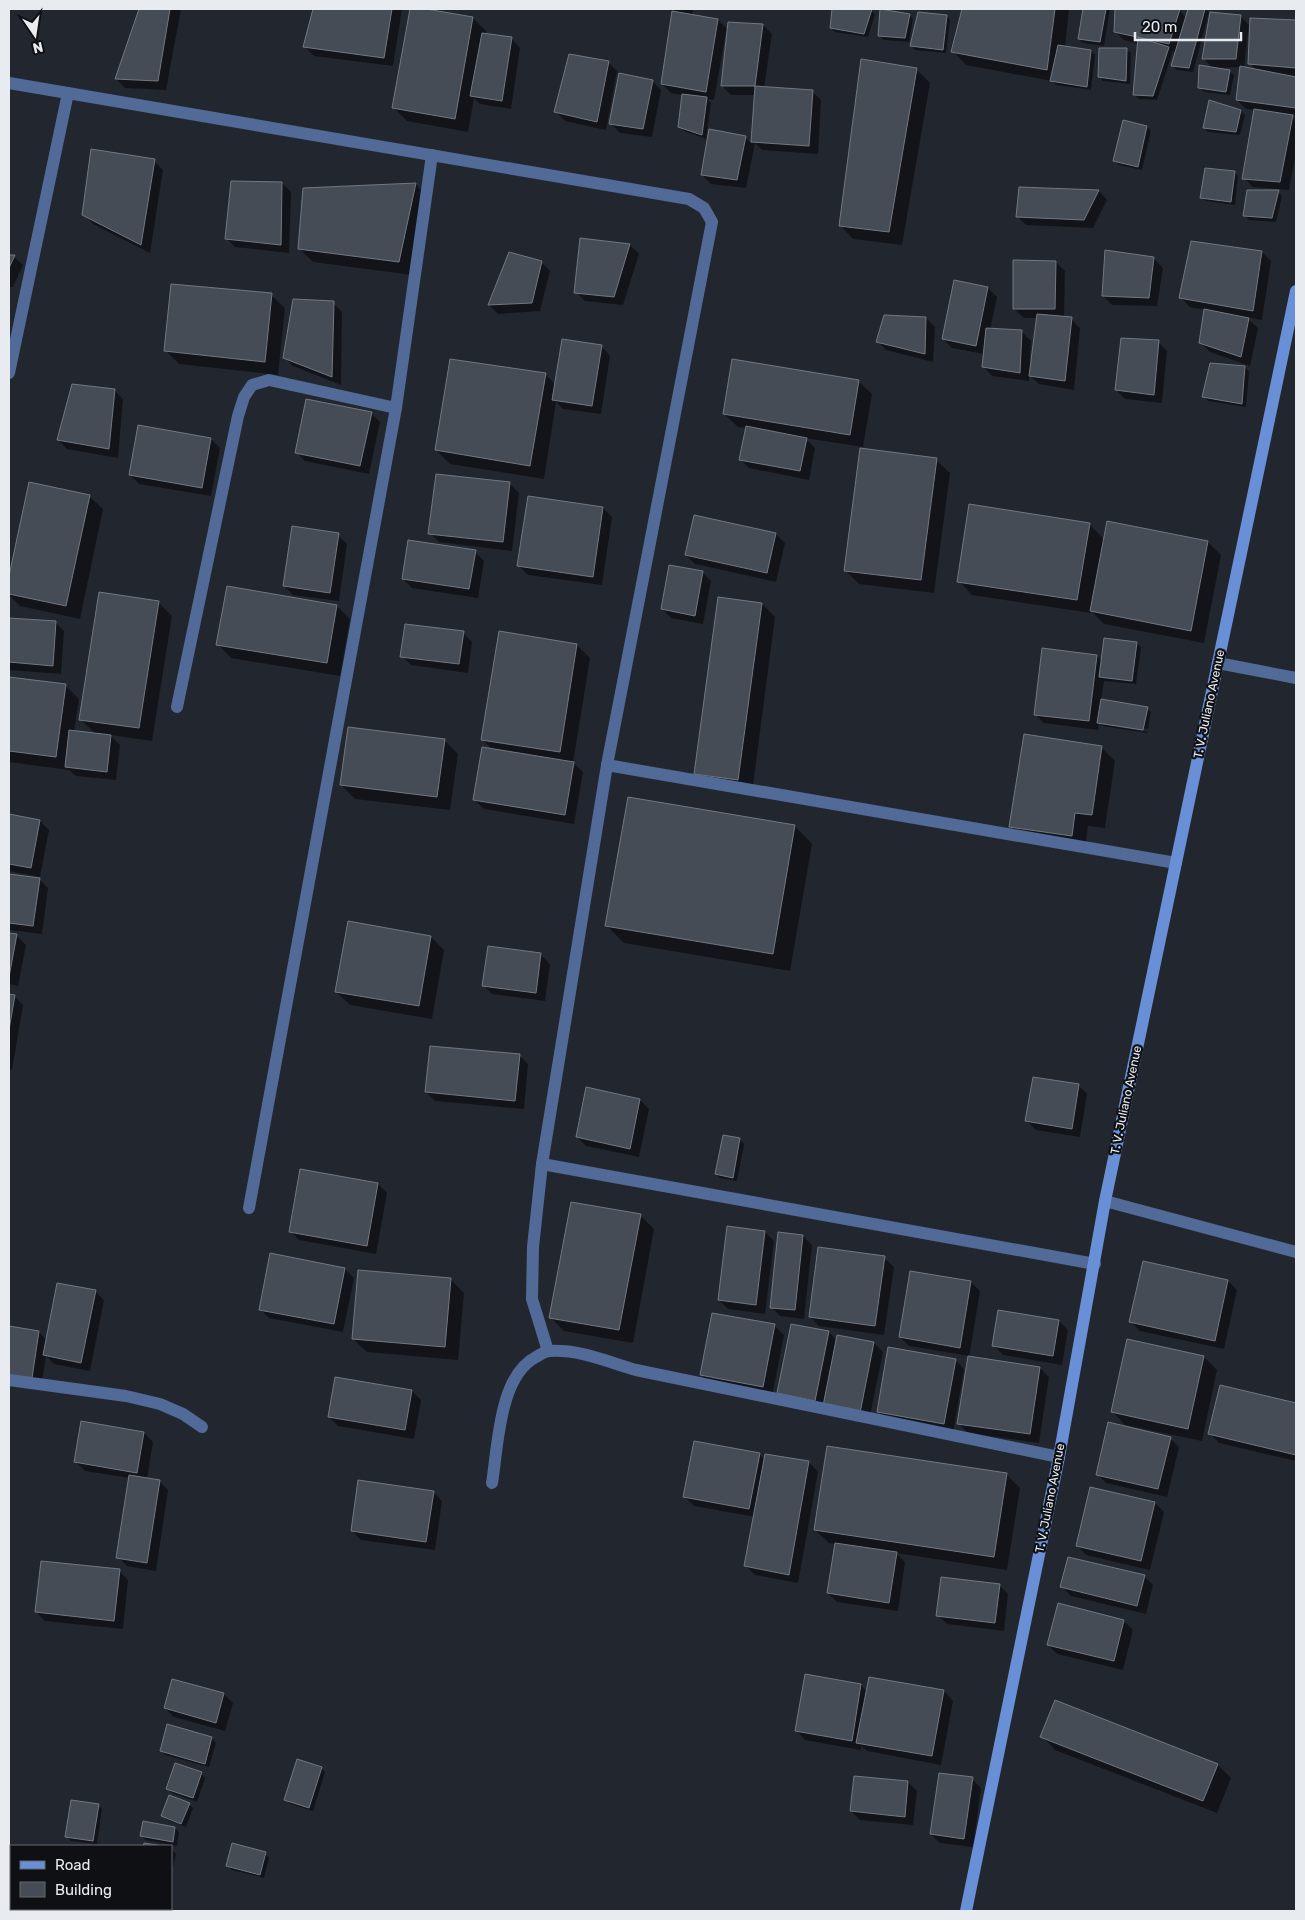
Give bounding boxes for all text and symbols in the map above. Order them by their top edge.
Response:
north arrow [10,10,60,60]
scale bar [1135,10,1241,42]
text: 20 m [1142,18,1177,36]
text: N [31,38,45,57]
street label: T. V. Juliano Avenue [1191,648,1227,760]
street label: T. V. Juliano Avenue [1108,1044,1144,1156]
street label: T. V. Juliano Avenue [1033,1442,1067,1554]
legend [10,1845,172,1910]
text: Road [55,1856,91,1874]
text: Building [55,1881,112,1899]

